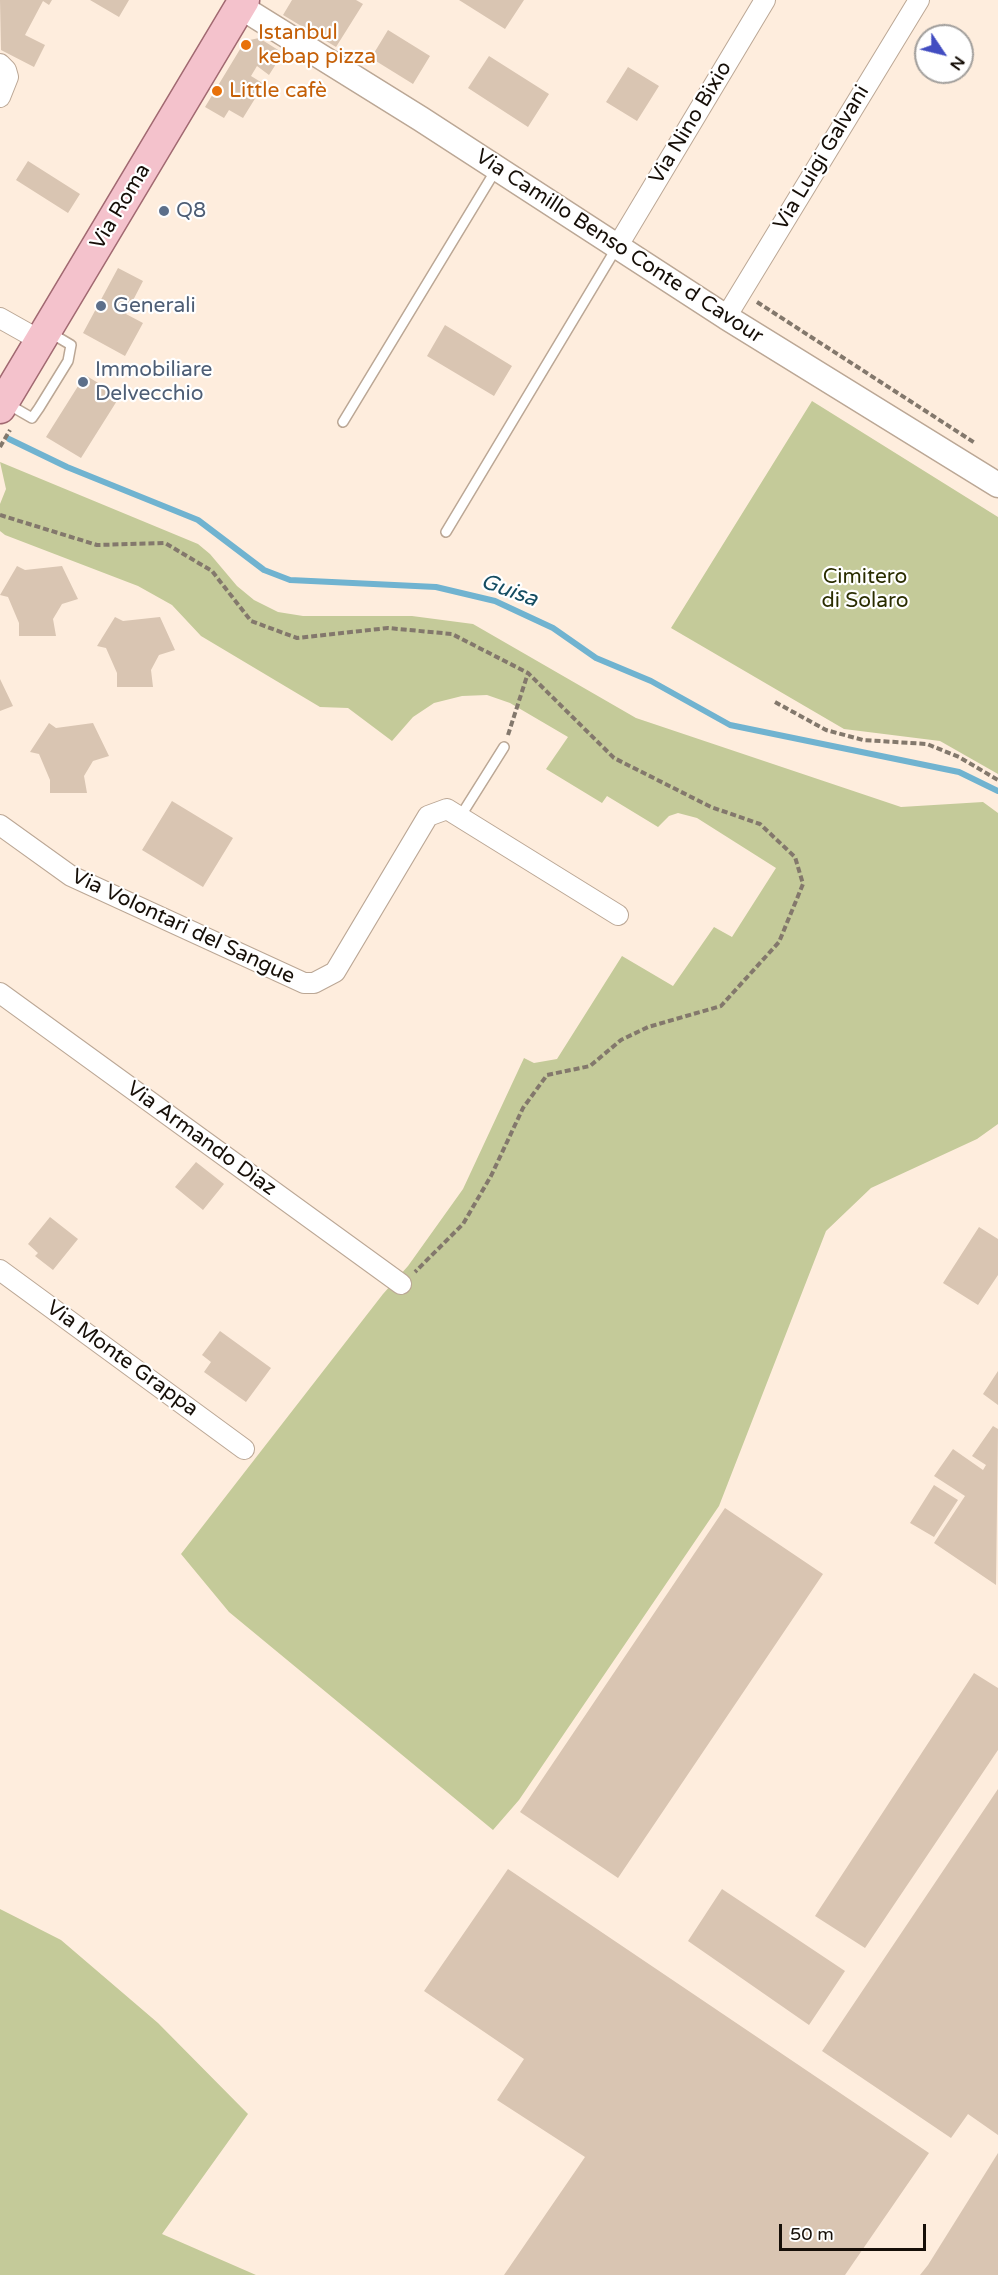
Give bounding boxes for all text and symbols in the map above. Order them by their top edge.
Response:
place label: Istanbul kebap pizza [258,20,376,70]
north arrow [914,24,974,84]
marker: Istanbul kebap pizza [239,38,253,52]
text: N [945,52,969,74]
street label: Via Nino Bixio [644,57,738,189]
place label: Little cafè [229,78,327,104]
street label: Via Luigi Galvani [769,81,875,235]
marker: Little cafè [210,84,224,98]
street label: Via Camillo Benso Conte d Cavour [470,144,768,350]
street label: Via Roma [86,160,156,254]
place label: Q8 [176,198,206,224]
marker: Q8 [157,204,171,218]
place label: Generali [113,293,196,319]
marker: Generali [94,299,108,313]
place label: Immobiliare Delvecchio [95,357,212,407]
marker: Immobiliare Delvecchio [76,375,90,389]
park label: Cimitero di Solaro [821,564,909,614]
water label: Guisa [477,569,541,613]
street label: Via Volontari del Sangue [67,864,299,990]
street label: Via Armando Diaz [121,1076,281,1202]
street label: Via Monte Grappa [41,1295,203,1423]
scale bar [782,2212,929,2250]
text: 50 m [790,2223,834,2245]

